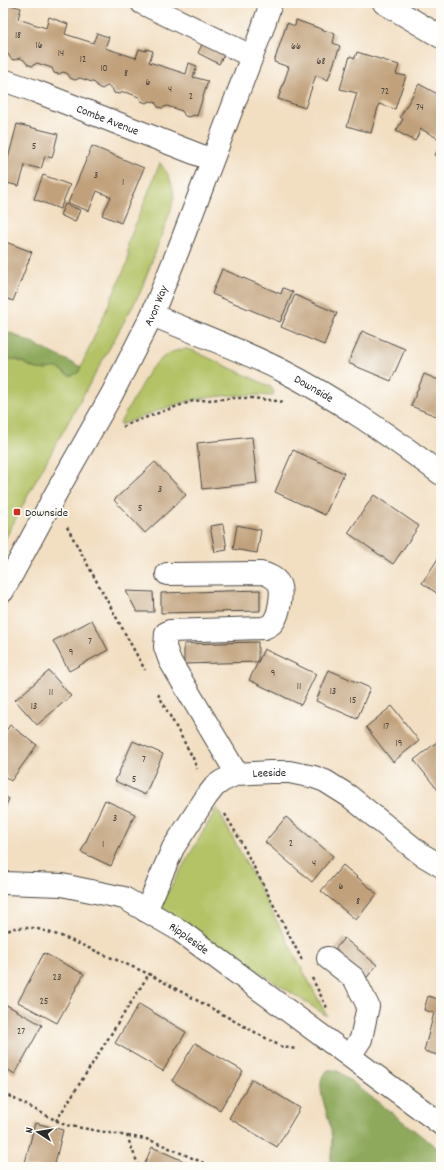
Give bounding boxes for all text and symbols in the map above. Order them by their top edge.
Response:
house number: 18 [15,29,21,43]
house number: 16 [35,39,43,53]
house number: 66 [291,40,301,54]
house number: 14 [58,47,64,61]
house number: 12 [80,53,86,67]
house number: 68 [317,55,325,69]
house number: 10 [100,62,108,76]
house number: 8 [124,67,128,81]
house number: 6 [146,76,151,90]
house number: 4 [168,83,172,97]
house number: 72 [381,85,389,99]
house number: 2 [189,90,193,104]
street label: Combe Avenue [74,101,141,141]
house number: 74 [416,101,424,115]
house number: 5 [32,140,37,154]
house number: 3 [94,169,98,183]
house number: 1 [122,176,124,190]
street label: Avon Way [141,282,174,329]
street label: Downside [291,371,336,408]
house number: 3 [158,483,162,497]
house number: 5 [138,502,143,516]
place label: Downside [25,505,68,522]
marker: Downside [12,507,22,517]
house number: 7 [88,635,92,649]
house number: 9 [69,646,73,660]
house number: 9 [271,667,275,681]
house number: 11 [297,680,301,694]
house number: 13 [330,685,336,699]
house number: 11 [49,686,53,700]
house number: 15 [350,694,357,708]
house number: 13 [31,700,37,714]
house number: 17 [383,720,389,734]
house number: 19 [396,737,402,751]
house number: 7 [142,753,146,767]
street label: Leeside [252,765,286,783]
house number: 5 [132,773,137,787]
house number: 3 [113,812,117,826]
house number: 2 [289,837,293,851]
house number: 1 [102,838,104,852]
house number: 4 [312,857,316,871]
house number: 6 [339,880,344,894]
house number: 8 [356,895,360,909]
street label: Rippleside [166,919,212,959]
house number: 23 [53,971,61,985]
house number: 25 [40,995,49,1009]
house number: 27 [17,1025,25,1039]
north arrow [18,1112,58,1152]
text: N [22,1125,39,1135]

